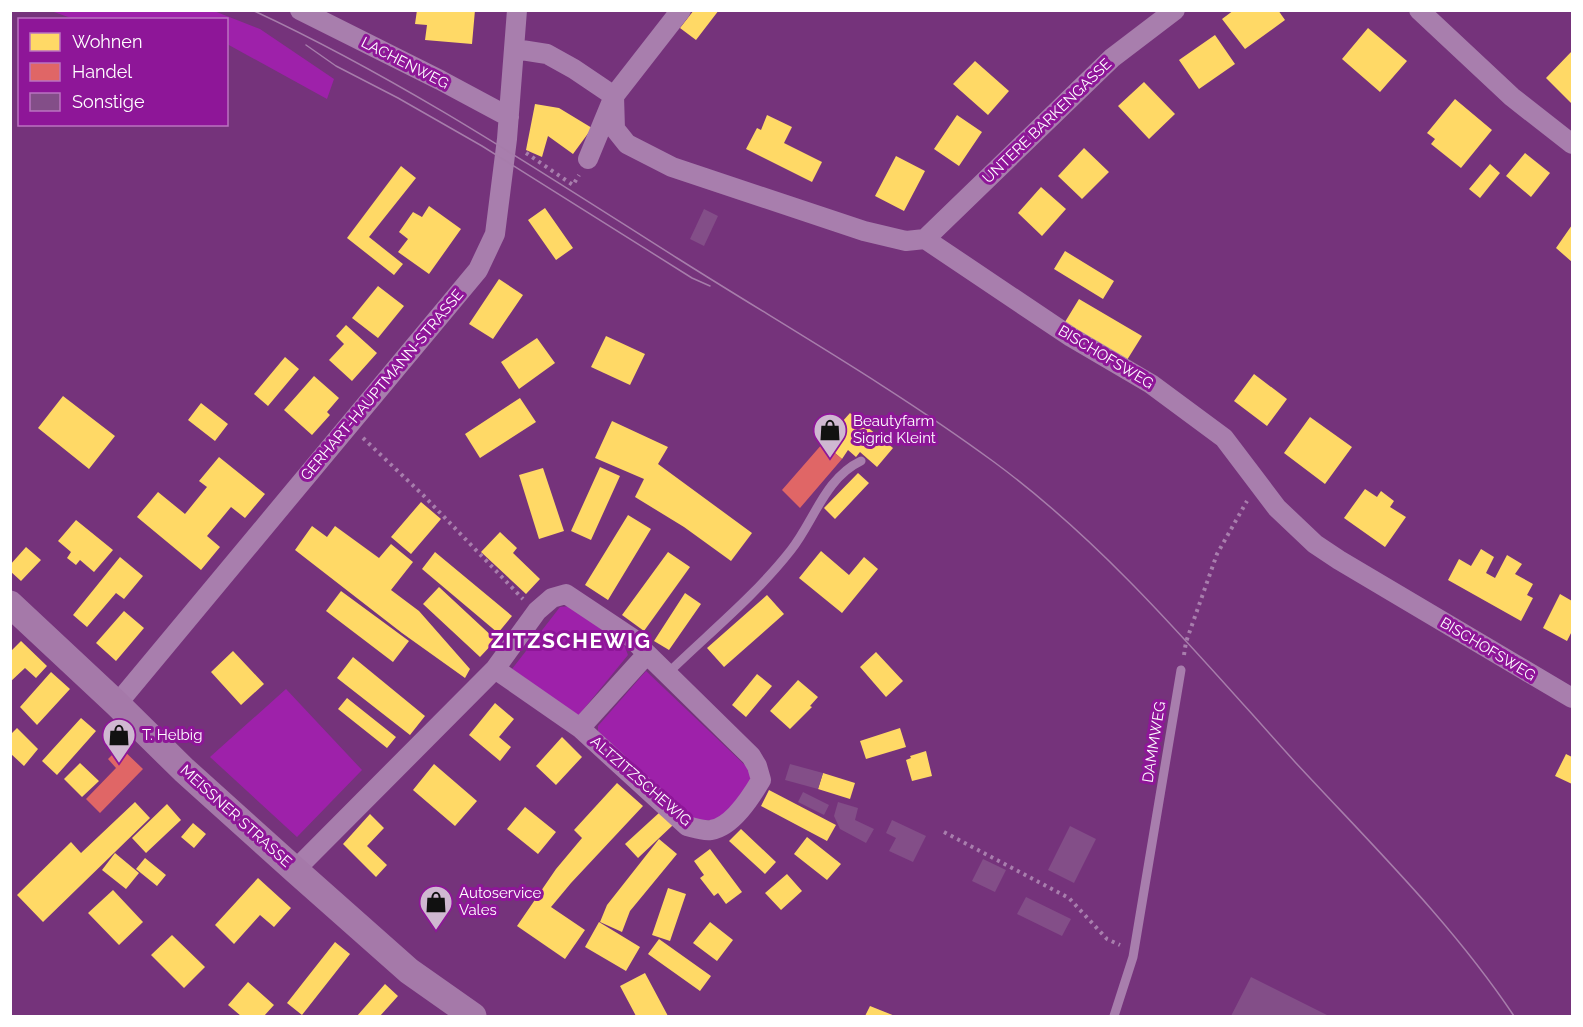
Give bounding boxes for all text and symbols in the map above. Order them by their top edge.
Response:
legend [18,18,228,126]
text: Wohnen [72,31,142,52]
street label: LACHENWEG [358,33,452,93]
street label: UNTERE BARKENGASSE [979,55,1115,187]
text: Handel [72,61,132,82]
text: Sonstige [72,91,145,112]
street label: GERHART-HAUPTMANN-STRASSE [297,286,467,484]
street label: BISCHOFSWEG [1055,321,1157,393]
shop icon: Beautyfarm Sigrid Kleint [812,412,848,459]
place label: Beautyfarm Sigrid Kleint [853,412,936,447]
street label: BISCHOFSWEG [1437,613,1539,685]
district label: ZITZSCHEWIG [491,628,651,653]
street label: DAMMWEG [1139,700,1169,784]
shop icon: T. Helbig [101,717,137,764]
place label: T. Helbig [142,726,202,744]
street label: ALTZITZSCHEWIG [587,732,695,830]
street label: MEISSNER STRASSE [177,761,295,871]
shop icon: Autoservice Vales [418,884,454,931]
place label: Autoservice Vales [459,884,541,919]

